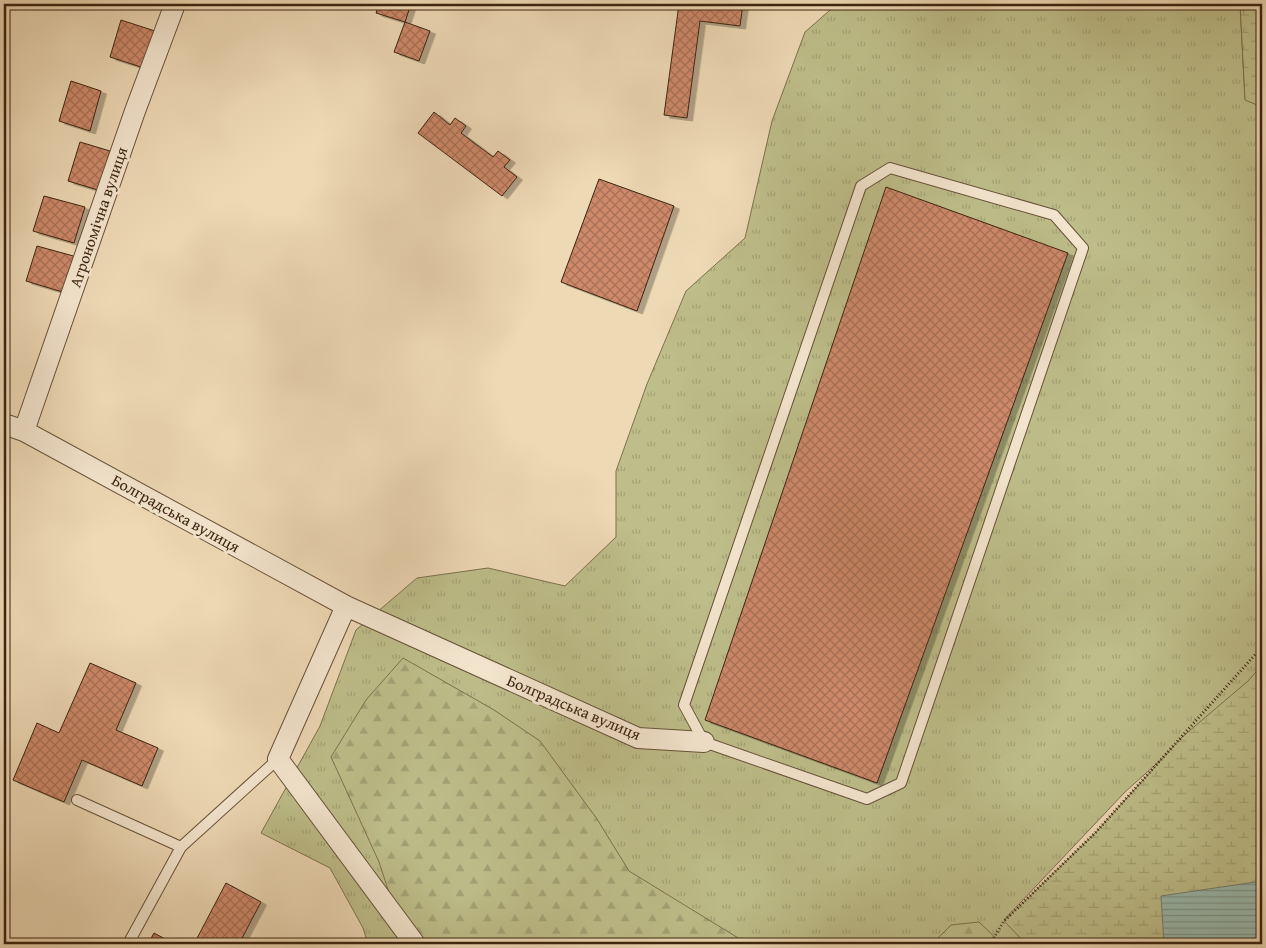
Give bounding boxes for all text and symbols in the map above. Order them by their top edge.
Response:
street label: Агрономічна вулиця [63,144,133,290]
street label: Болградська вулиця [107,468,245,558]
street label: Болградська вулиця [503,668,645,746]

